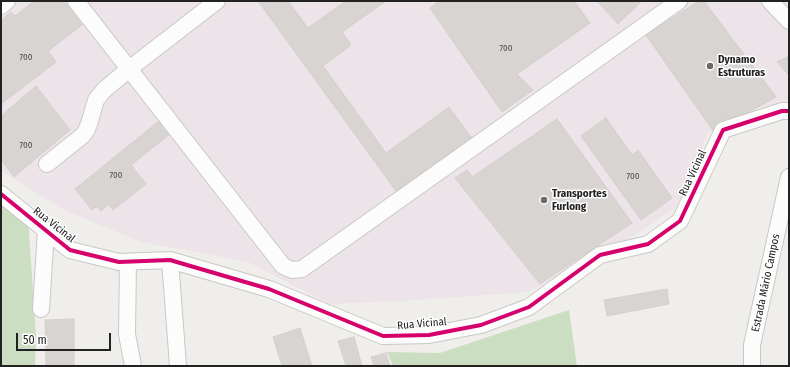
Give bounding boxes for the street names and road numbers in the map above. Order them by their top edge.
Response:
street label: Rua Vicinal [677,148,709,198]
street label: Rua Vicinal [30,205,78,245]
street label: Estrada Mário Campos [749,233,783,333]
street label: Rua Vicinal [397,315,447,333]

